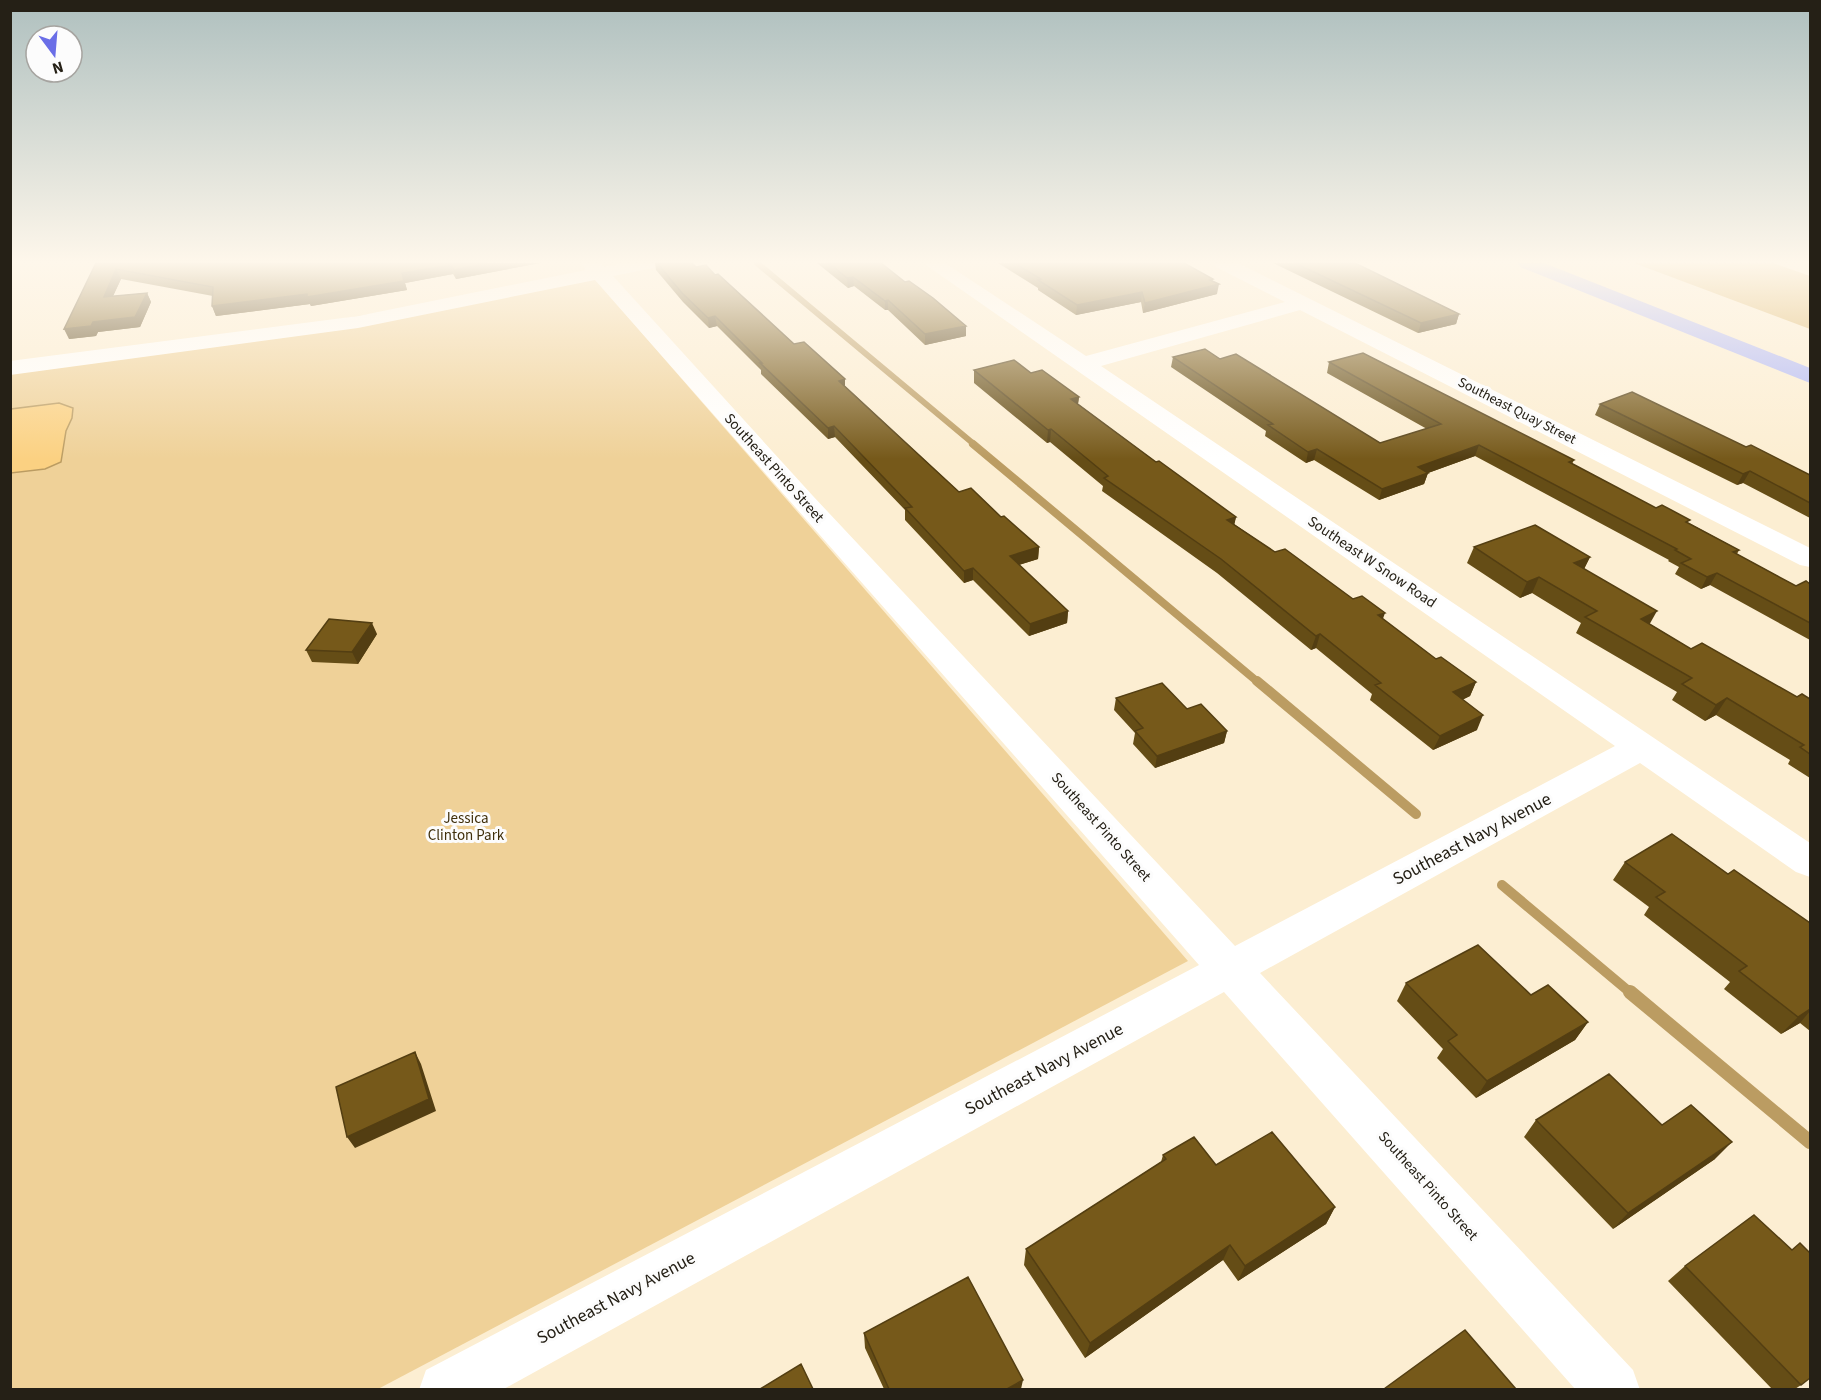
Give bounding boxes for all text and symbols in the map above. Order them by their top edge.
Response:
north arrow [24,24,84,84]
text: N [50,55,66,79]
street label: Southeast Quay Street [1454,373,1580,450]
street label: Southeast Pinto Street [719,409,829,527]
street label: Southeast W Snow Road [1303,511,1441,613]
street label: Southeast Pinto Street [1046,768,1156,886]
street label: Southeast Navy Avenue [1388,787,1556,891]
park label: Jessica Clinton Park [428,808,505,846]
street label: Southeast Navy Avenue [960,1017,1128,1121]
street label: Southeast Pinto Street [1373,1127,1483,1245]
street label: Southeast Navy Avenue [532,1246,700,1350]

